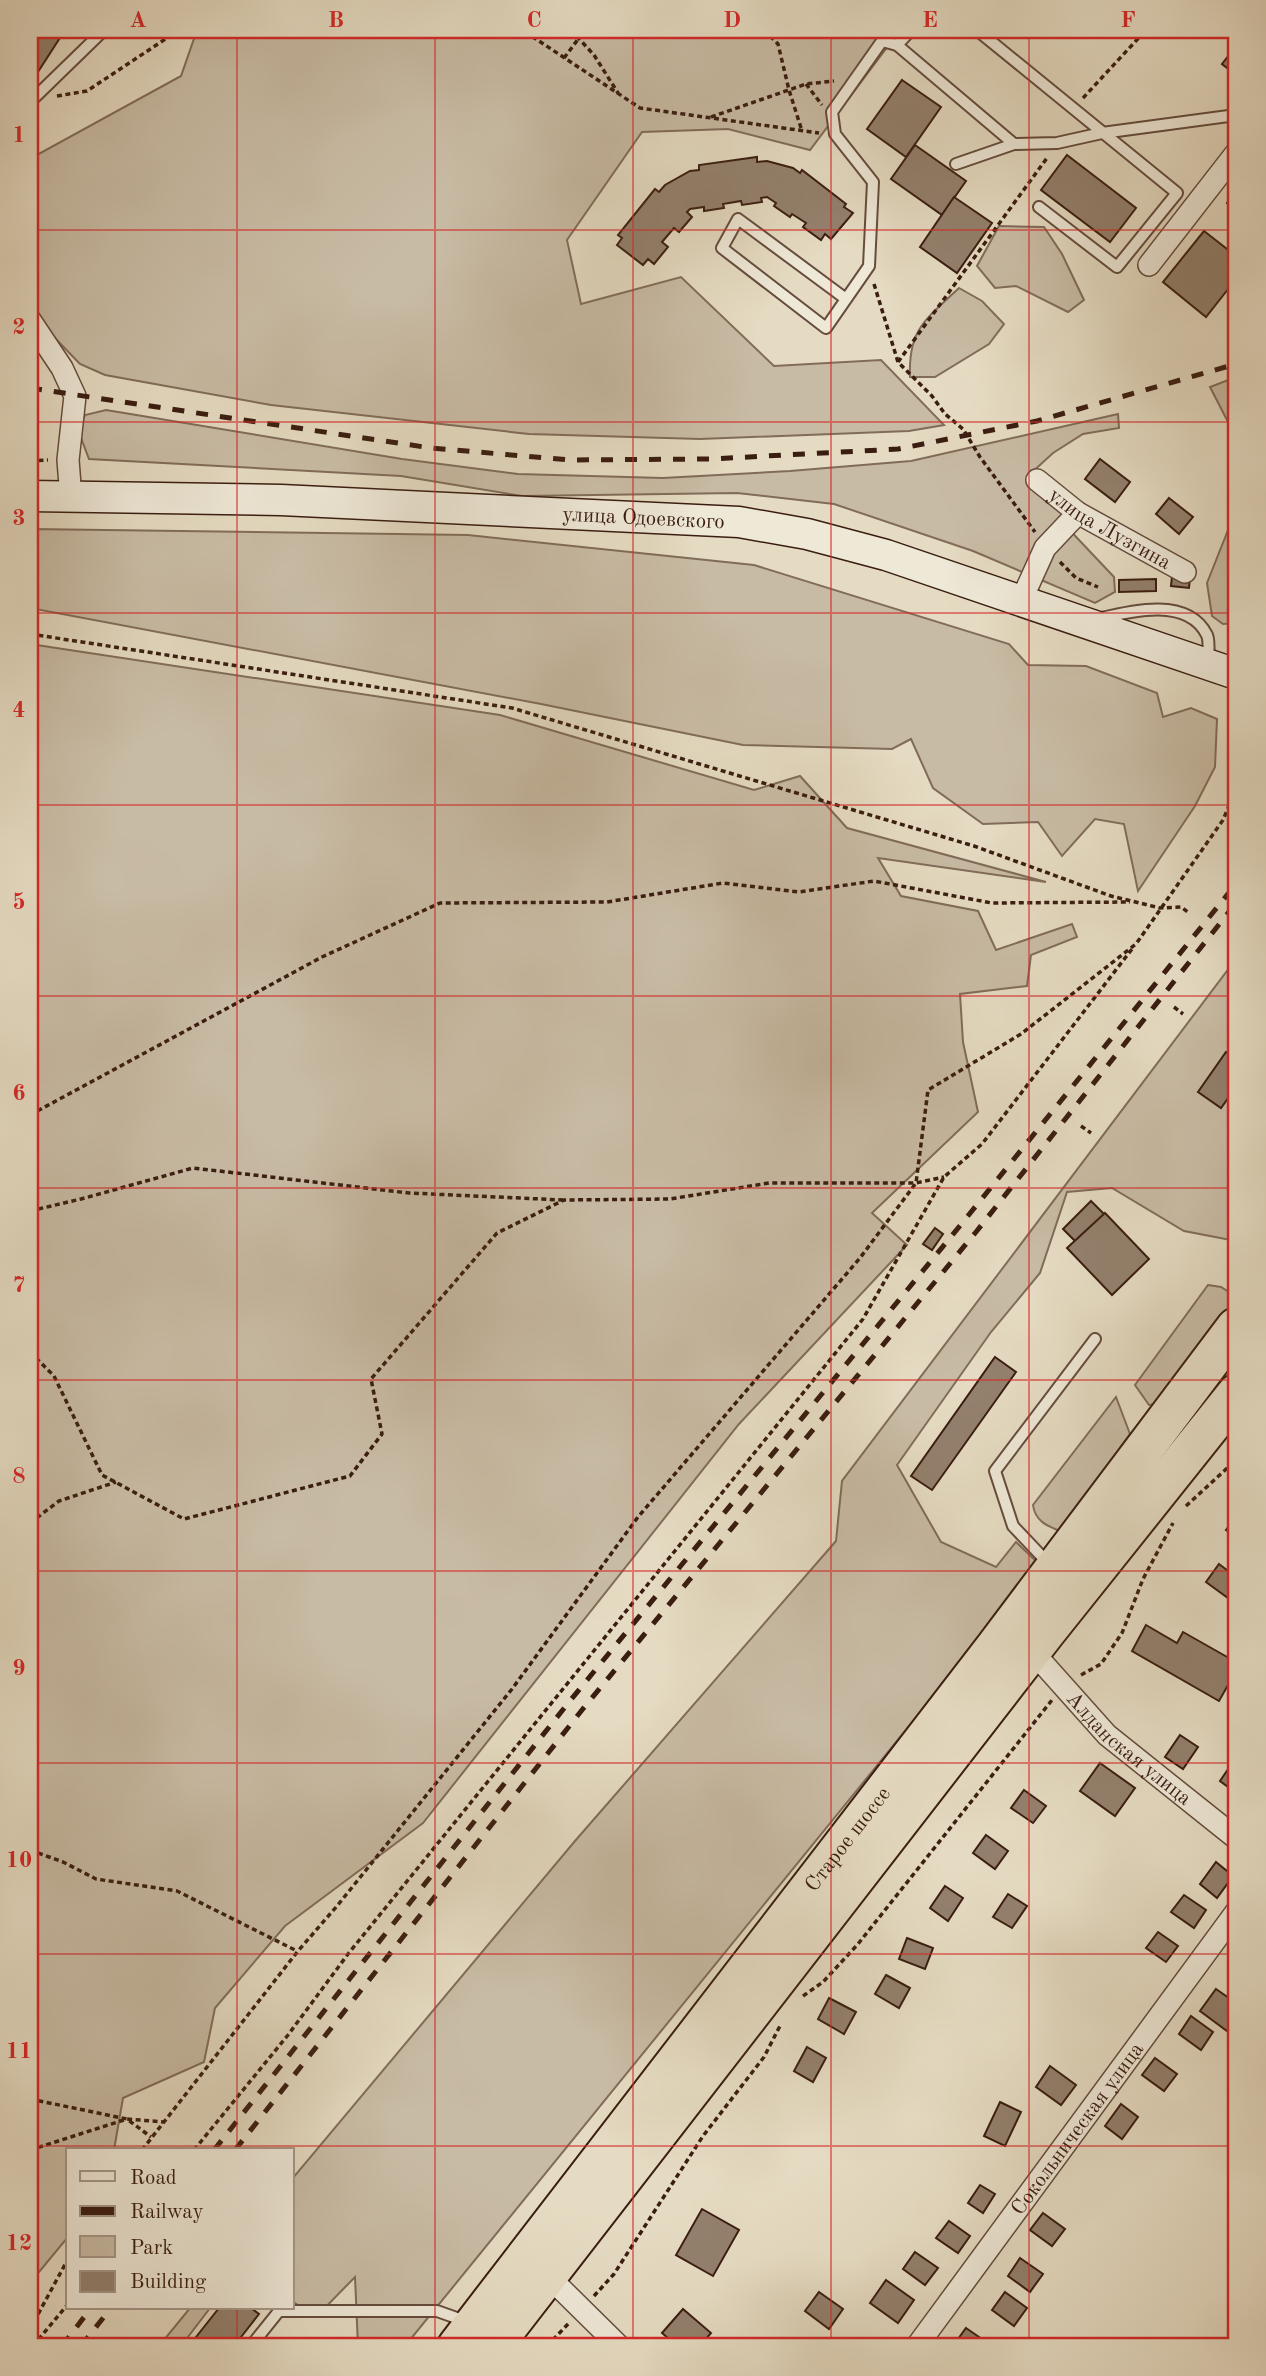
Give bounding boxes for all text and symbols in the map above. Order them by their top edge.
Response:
text: A [129,9,147,32]
text: B [328,9,344,32]
text: C [526,9,542,32]
text: D [723,9,741,32]
text: E [922,9,938,32]
text: F [1120,9,1136,32]
text: 1 [12,124,26,147]
text: 2 [12,316,26,339]
street label: улица Лузгина [1044,485,1174,574]
street label: улица Одоевского [562,505,725,533]
text: 3 [12,507,26,530]
text: 4 [12,699,26,722]
text: 5 [12,891,26,914]
text: 6 [12,1082,26,1105]
text: 7 [12,1274,26,1297]
text: 8 [12,1465,26,1488]
text: 9 [12,1657,26,1680]
street label: Алданская улица [1062,1688,1195,1810]
street label: Старое шоссе [802,1784,895,1896]
text: 10 [6,1849,32,1872]
street label: Сокольническая улица [1008,2039,1148,2220]
text: 11 [6,2040,32,2063]
legend [66,2148,294,2310]
text: Road [130,2168,177,2189]
text: Railway [130,2202,204,2223]
text: 12 [6,2232,32,2255]
text: Park [130,2238,173,2259]
text: Building [130,2272,207,2293]

